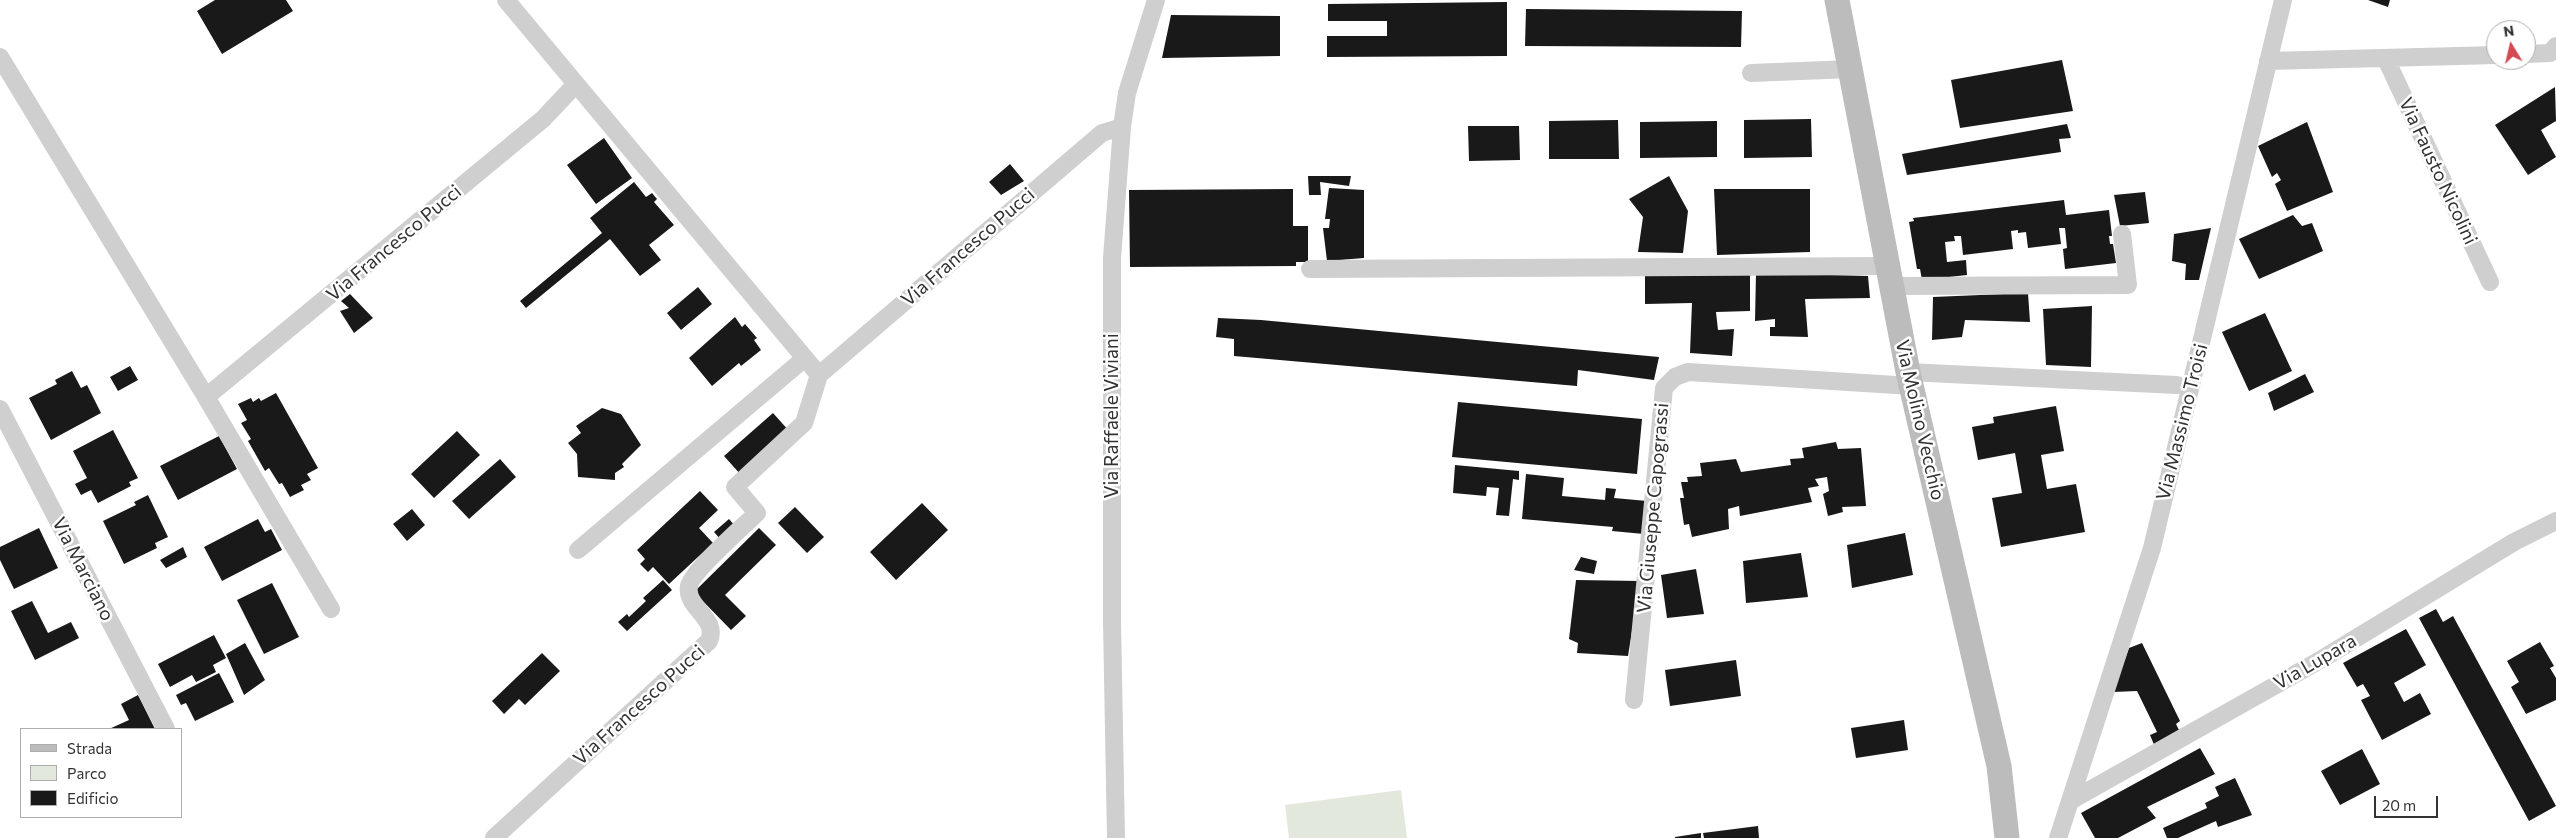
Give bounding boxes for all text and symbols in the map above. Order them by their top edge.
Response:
north arrow [2486,20,2536,70]
text: N [2502,21,2515,40]
street label: Via Fausto Nicolini [2394,94,2482,248]
street label: Via Francesco Pucci [322,180,466,306]
street label: Via Francesco Pucci [897,183,1039,311]
street label: Via Raffaele Viviani [1101,333,1123,499]
street label: Via Molino Vecchio [1890,337,1950,503]
street label: Via Massimo Troisi [2151,341,2213,503]
street label: Via Giuseppe Capograssi [1632,402,1674,614]
street label: Via Marciano [47,513,119,625]
street label: Via Lupara [2270,629,2360,695]
street label: Via Francesco Pucci [569,640,709,770]
legend [20,728,182,818]
text: Strada [67,739,112,757]
text: Parco [67,764,106,782]
scale bar [2376,786,2440,818]
text: Edificio [67,789,118,807]
text: 20 m [2382,796,2416,814]

